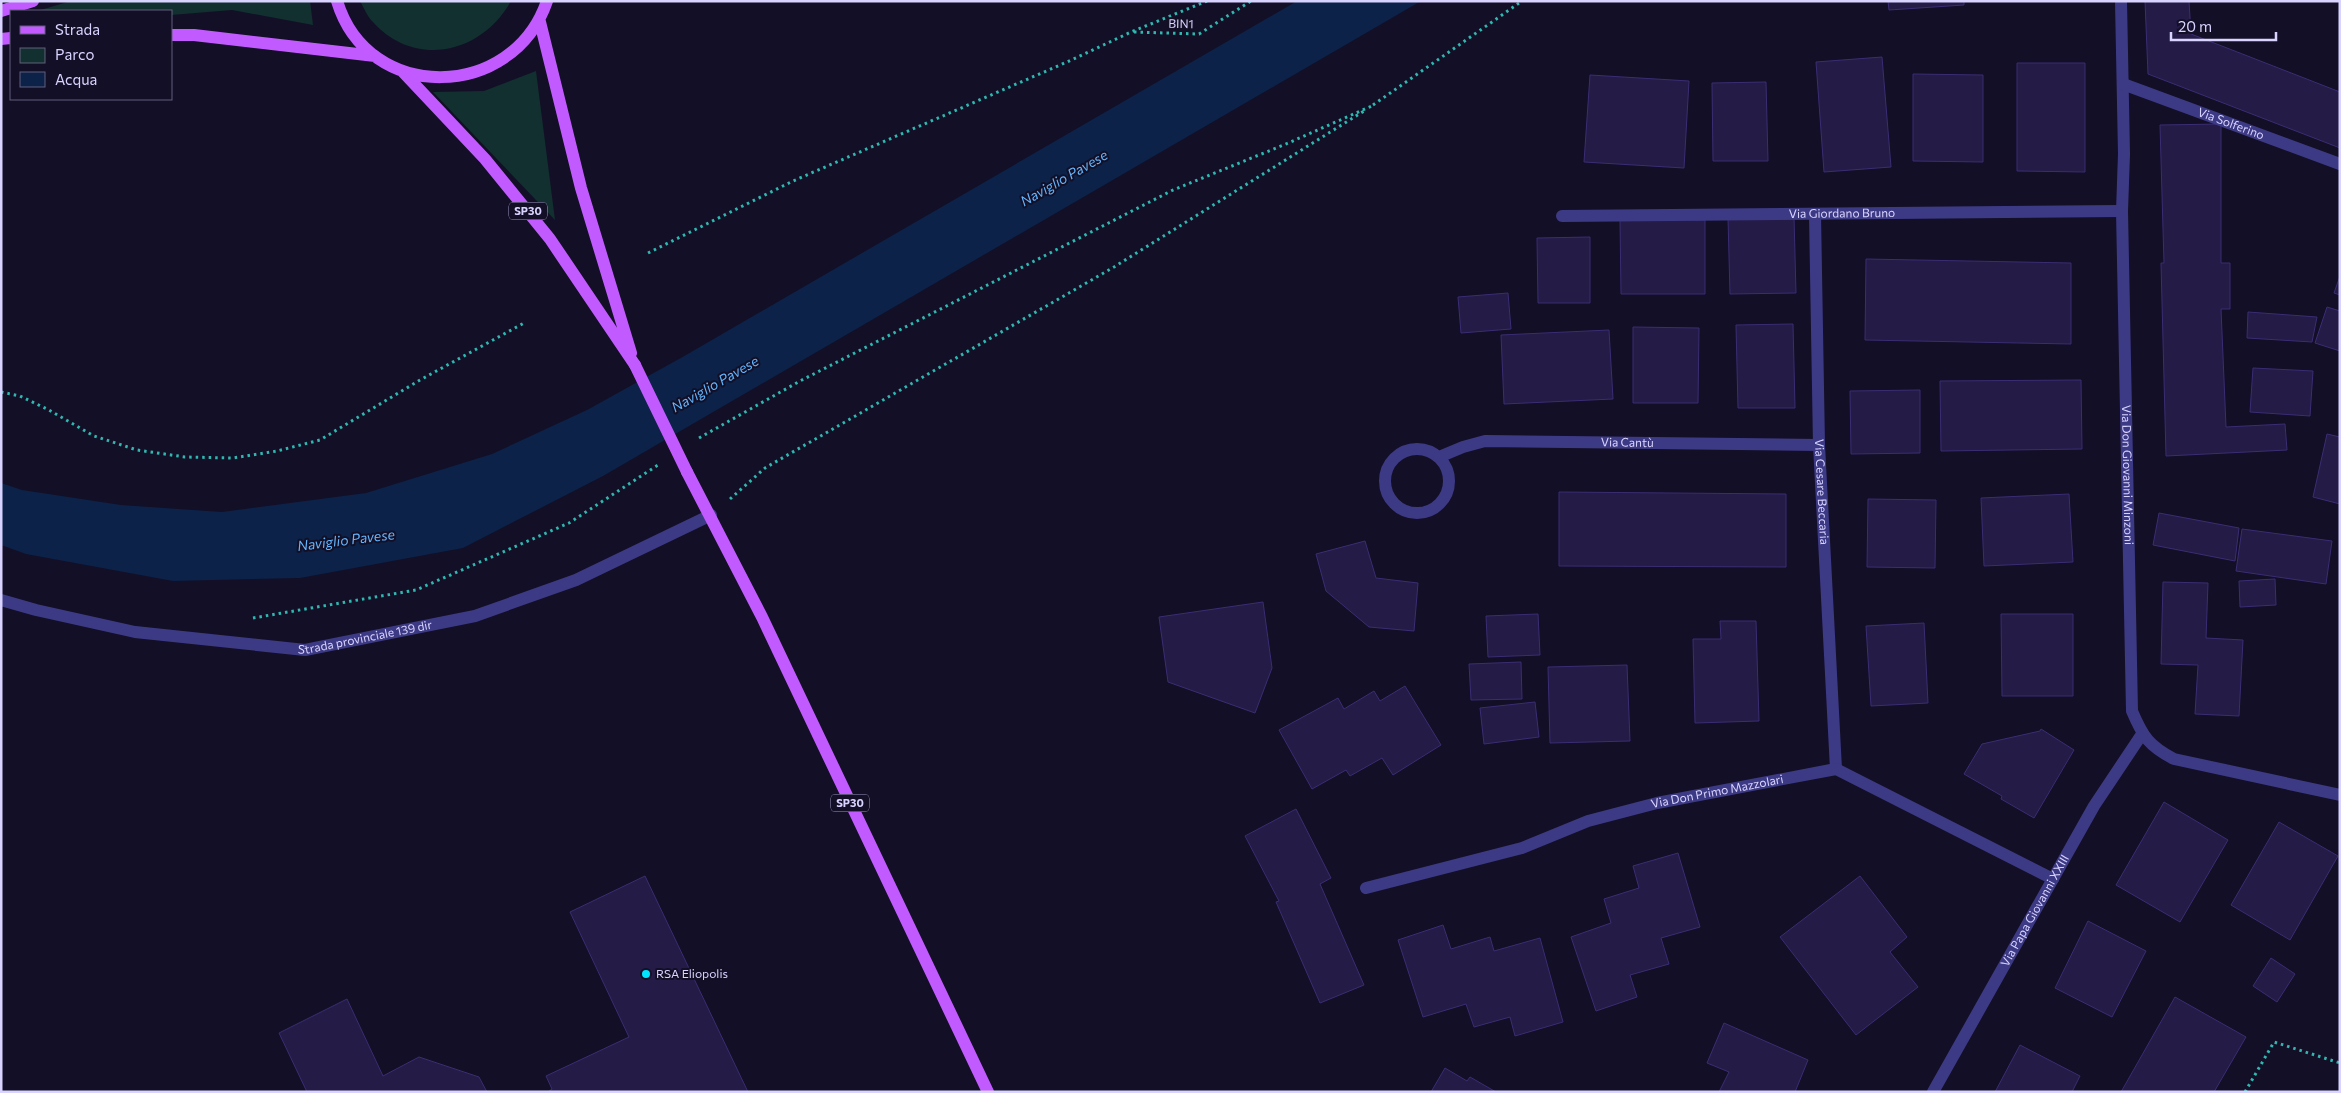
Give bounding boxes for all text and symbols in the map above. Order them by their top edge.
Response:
legend [10,10,172,100]
scale bar [2171,10,2276,42]
street label: BIN1 [1168,16,1194,30]
text: 20 m [2178,17,2212,35]
text: Strada [55,20,100,38]
text: Parco [55,45,94,63]
text: Acqua [55,70,97,88]
street label: Via Solferino [2196,104,2266,142]
water label: Naviglio Pavese [1017,145,1111,209]
road number: SP30 [509,202,547,220]
street label: Via Giordano Bruno [1789,205,1895,220]
water label: Naviglio Pavese [668,351,762,415]
street label: Via Don Giovanni Minzoni [2120,405,2137,545]
street label: Via Cantù [1601,434,1654,449]
street label: Via Cesare Beccaria [1813,439,1832,545]
water label: Naviglio Pavese [296,525,396,554]
street label: Strada provinciale 139 dir [297,617,433,656]
street label: Via Don Primo Mazzolari [1649,771,1784,810]
road number: SP30 [831,794,869,811]
street label: Via Papa Giovanni XXIII [1997,852,2071,969]
place label: RSA Eliopolis [656,966,728,980]
marker: RSA Eliopolis [640,968,652,980]

